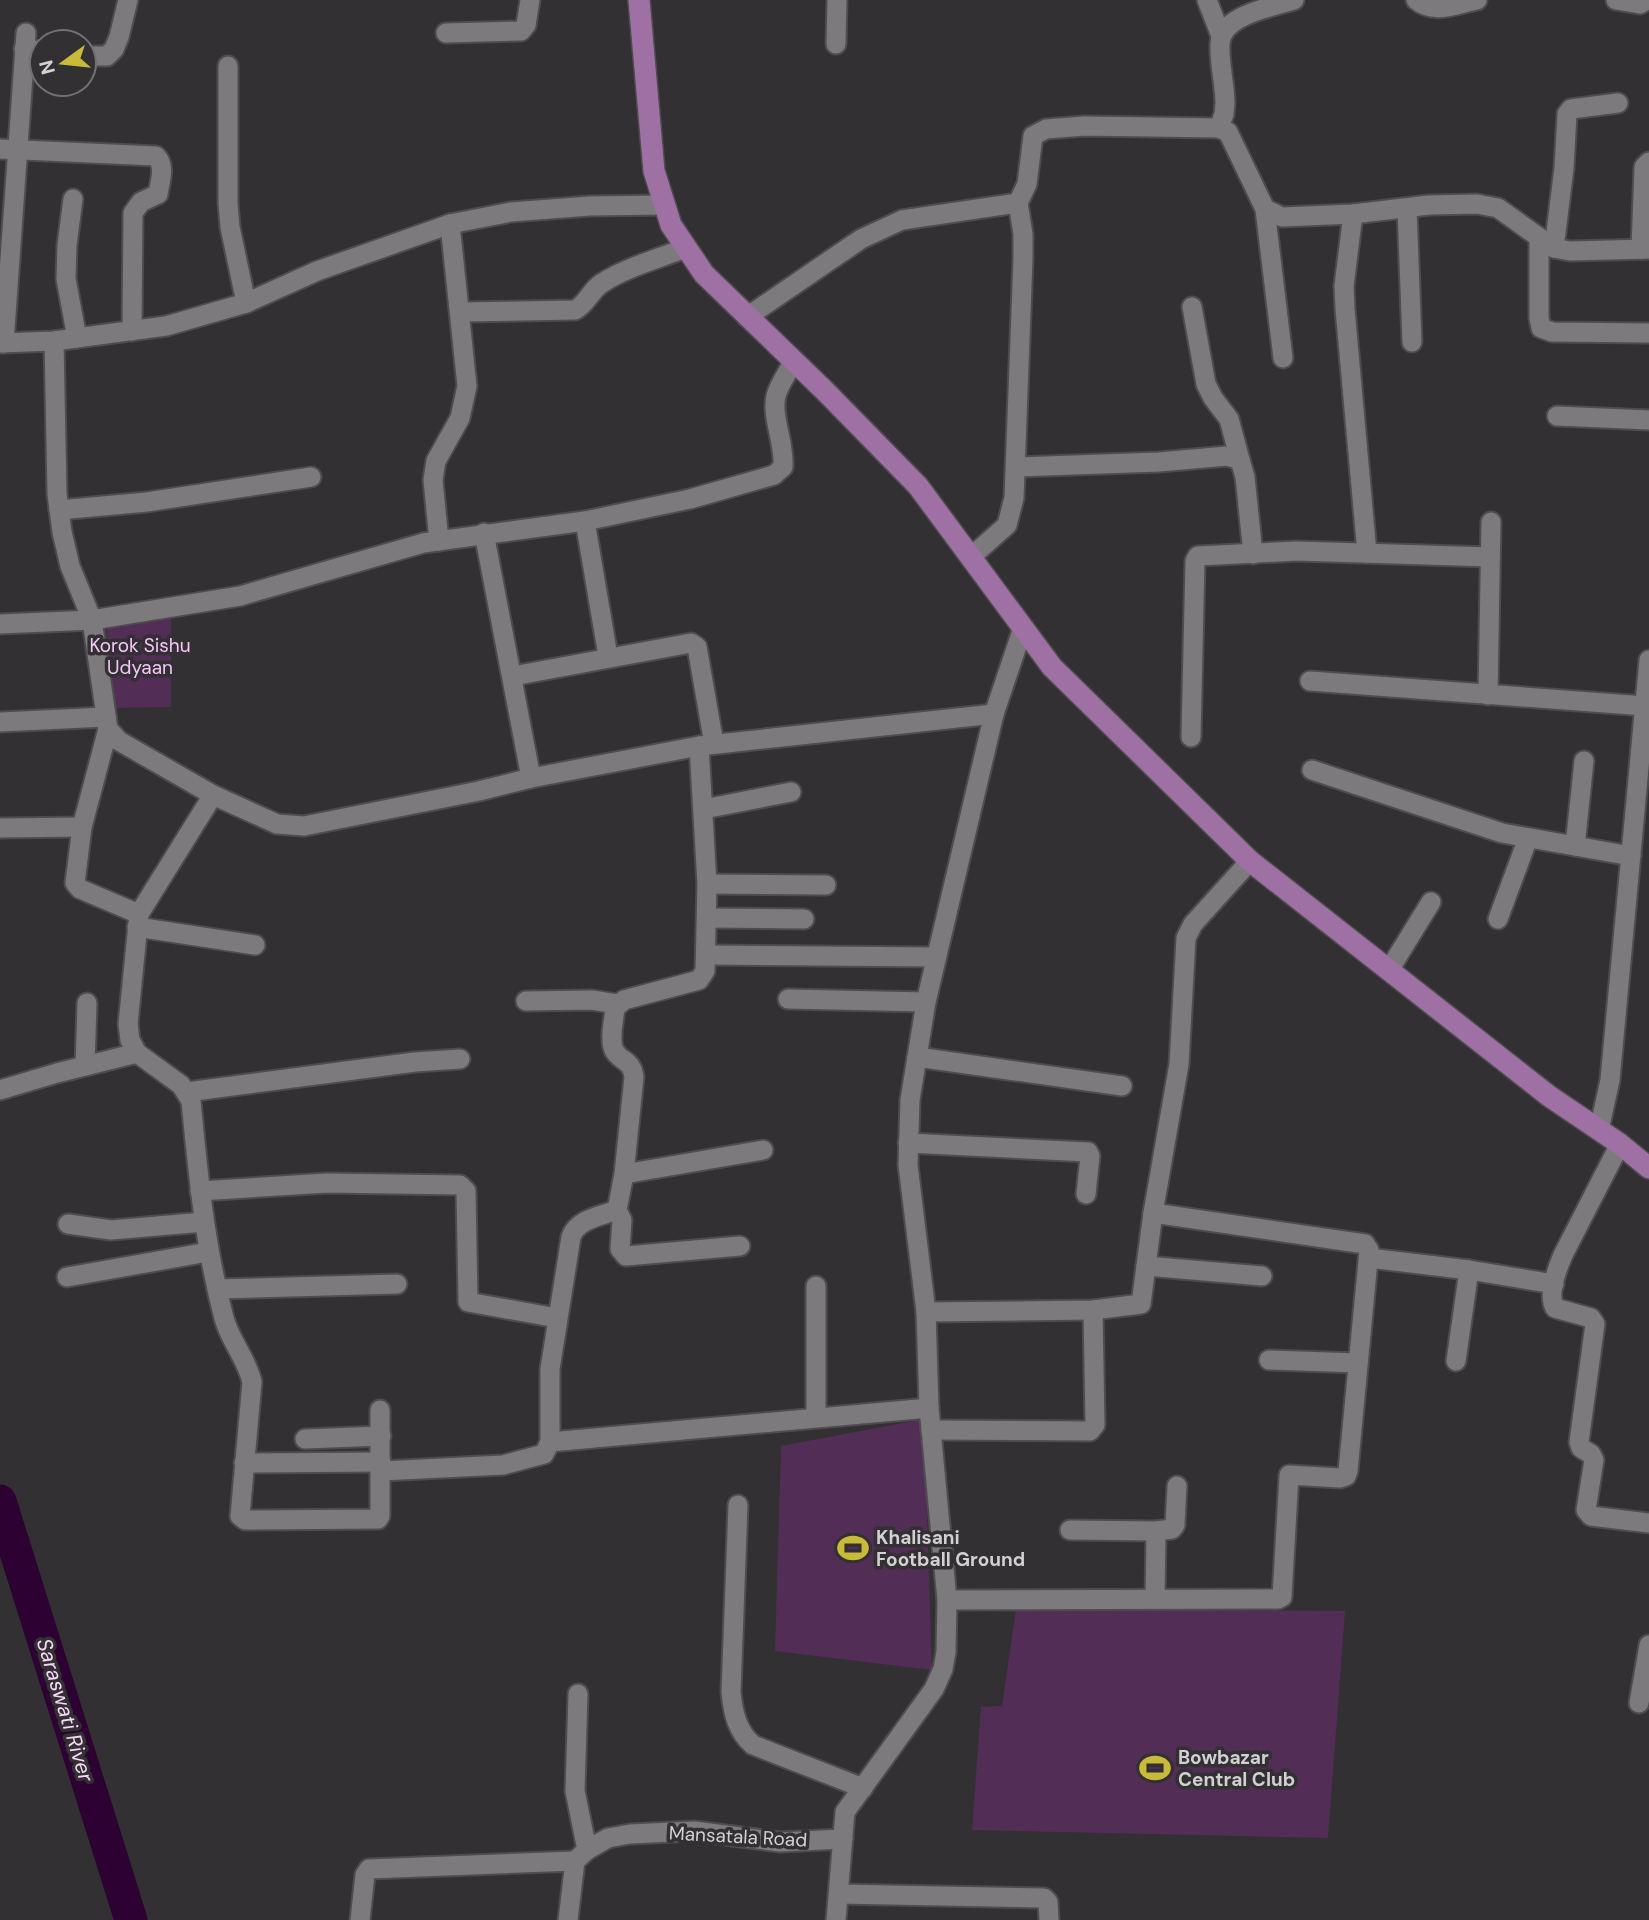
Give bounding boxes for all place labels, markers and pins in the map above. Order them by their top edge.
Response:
place label: Khalisani Football Ground [876,1525,1025,1572]
sports icon: Khalisani Football Ground [836,1531,870,1565]
place label: Bowbazar Central Club [1178,1745,1295,1792]
sports icon: Bowbazar Central Club [1138,1751,1172,1785]

